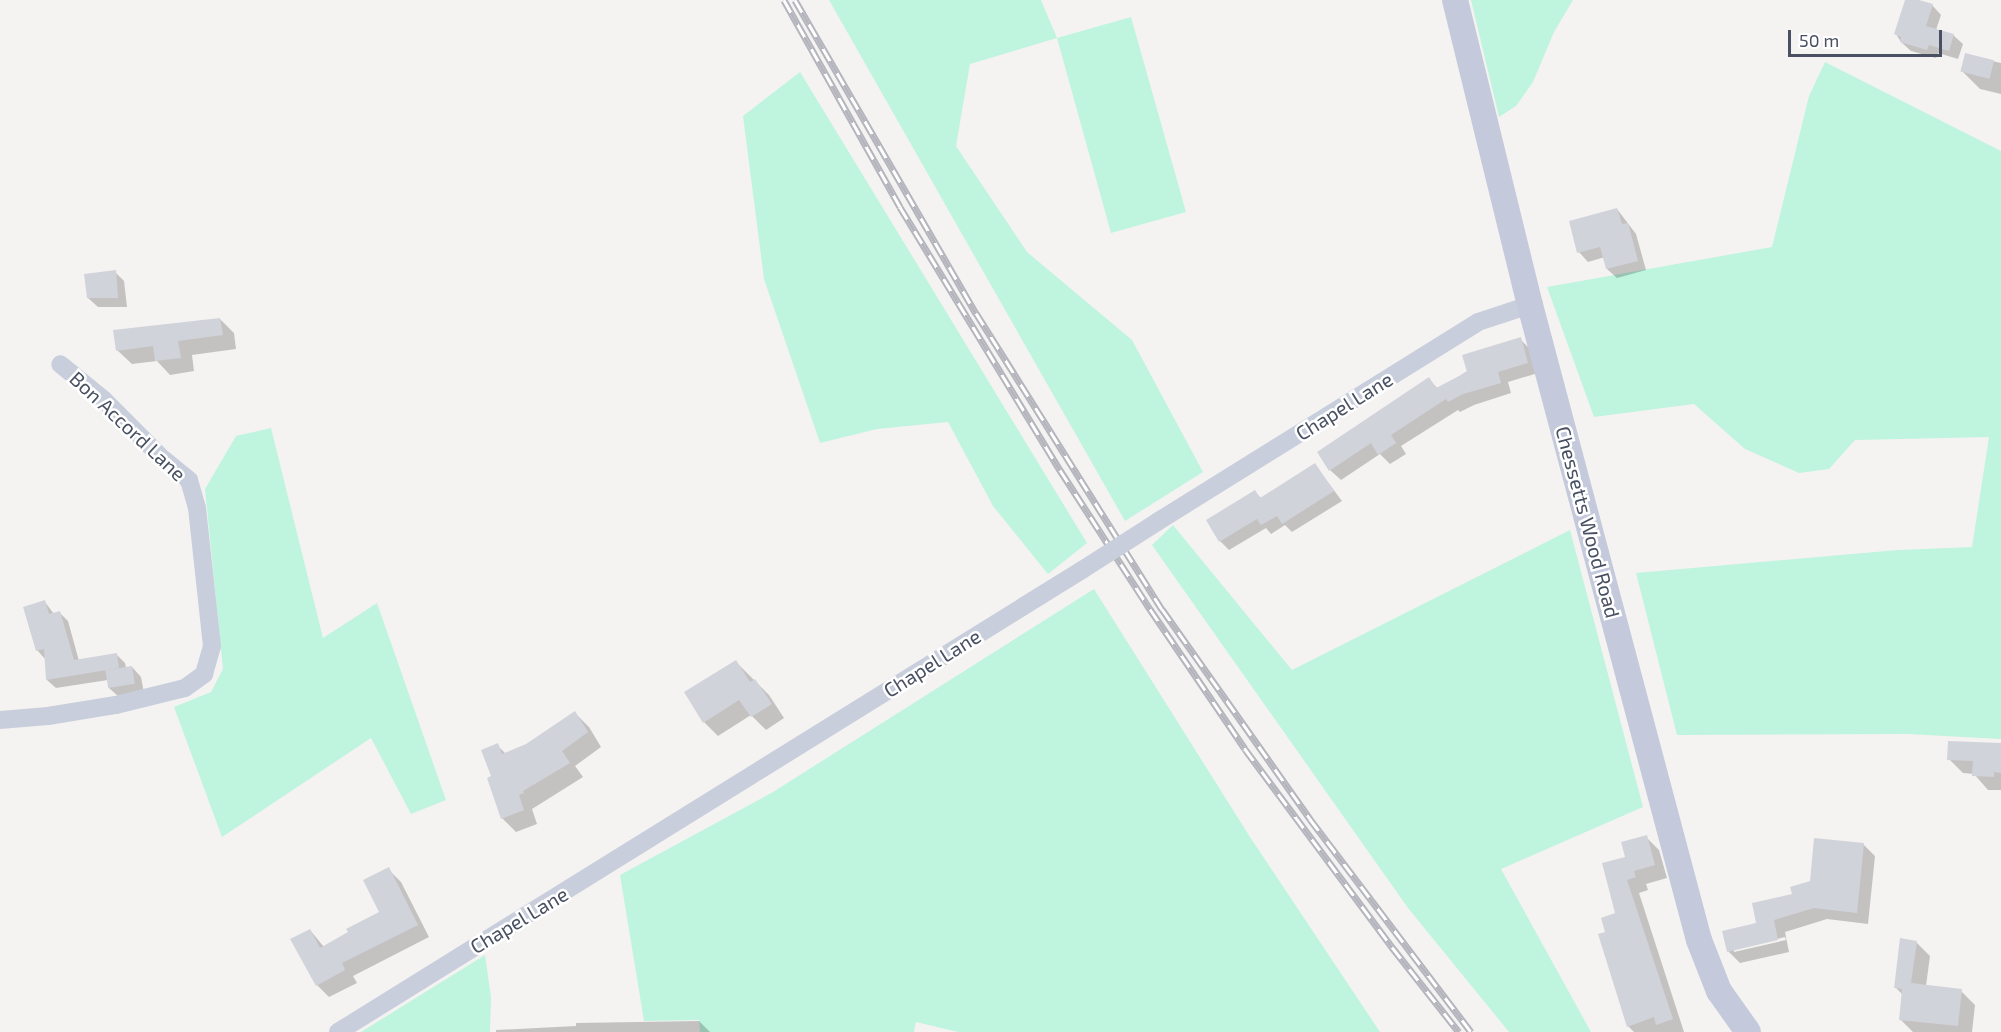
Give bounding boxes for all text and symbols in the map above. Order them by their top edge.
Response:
scale bar [1791,18,1946,56]
text: 50 m [1799,29,1839,51]
street label: Bon Accord Lane [65,366,191,486]
street label: Chapel Lane [1291,367,1397,445]
street label: Chessetts Wood Road [1551,423,1625,621]
street label: Chapel Lane [879,624,985,702]
street label: Chapel Lane [466,881,572,959]

